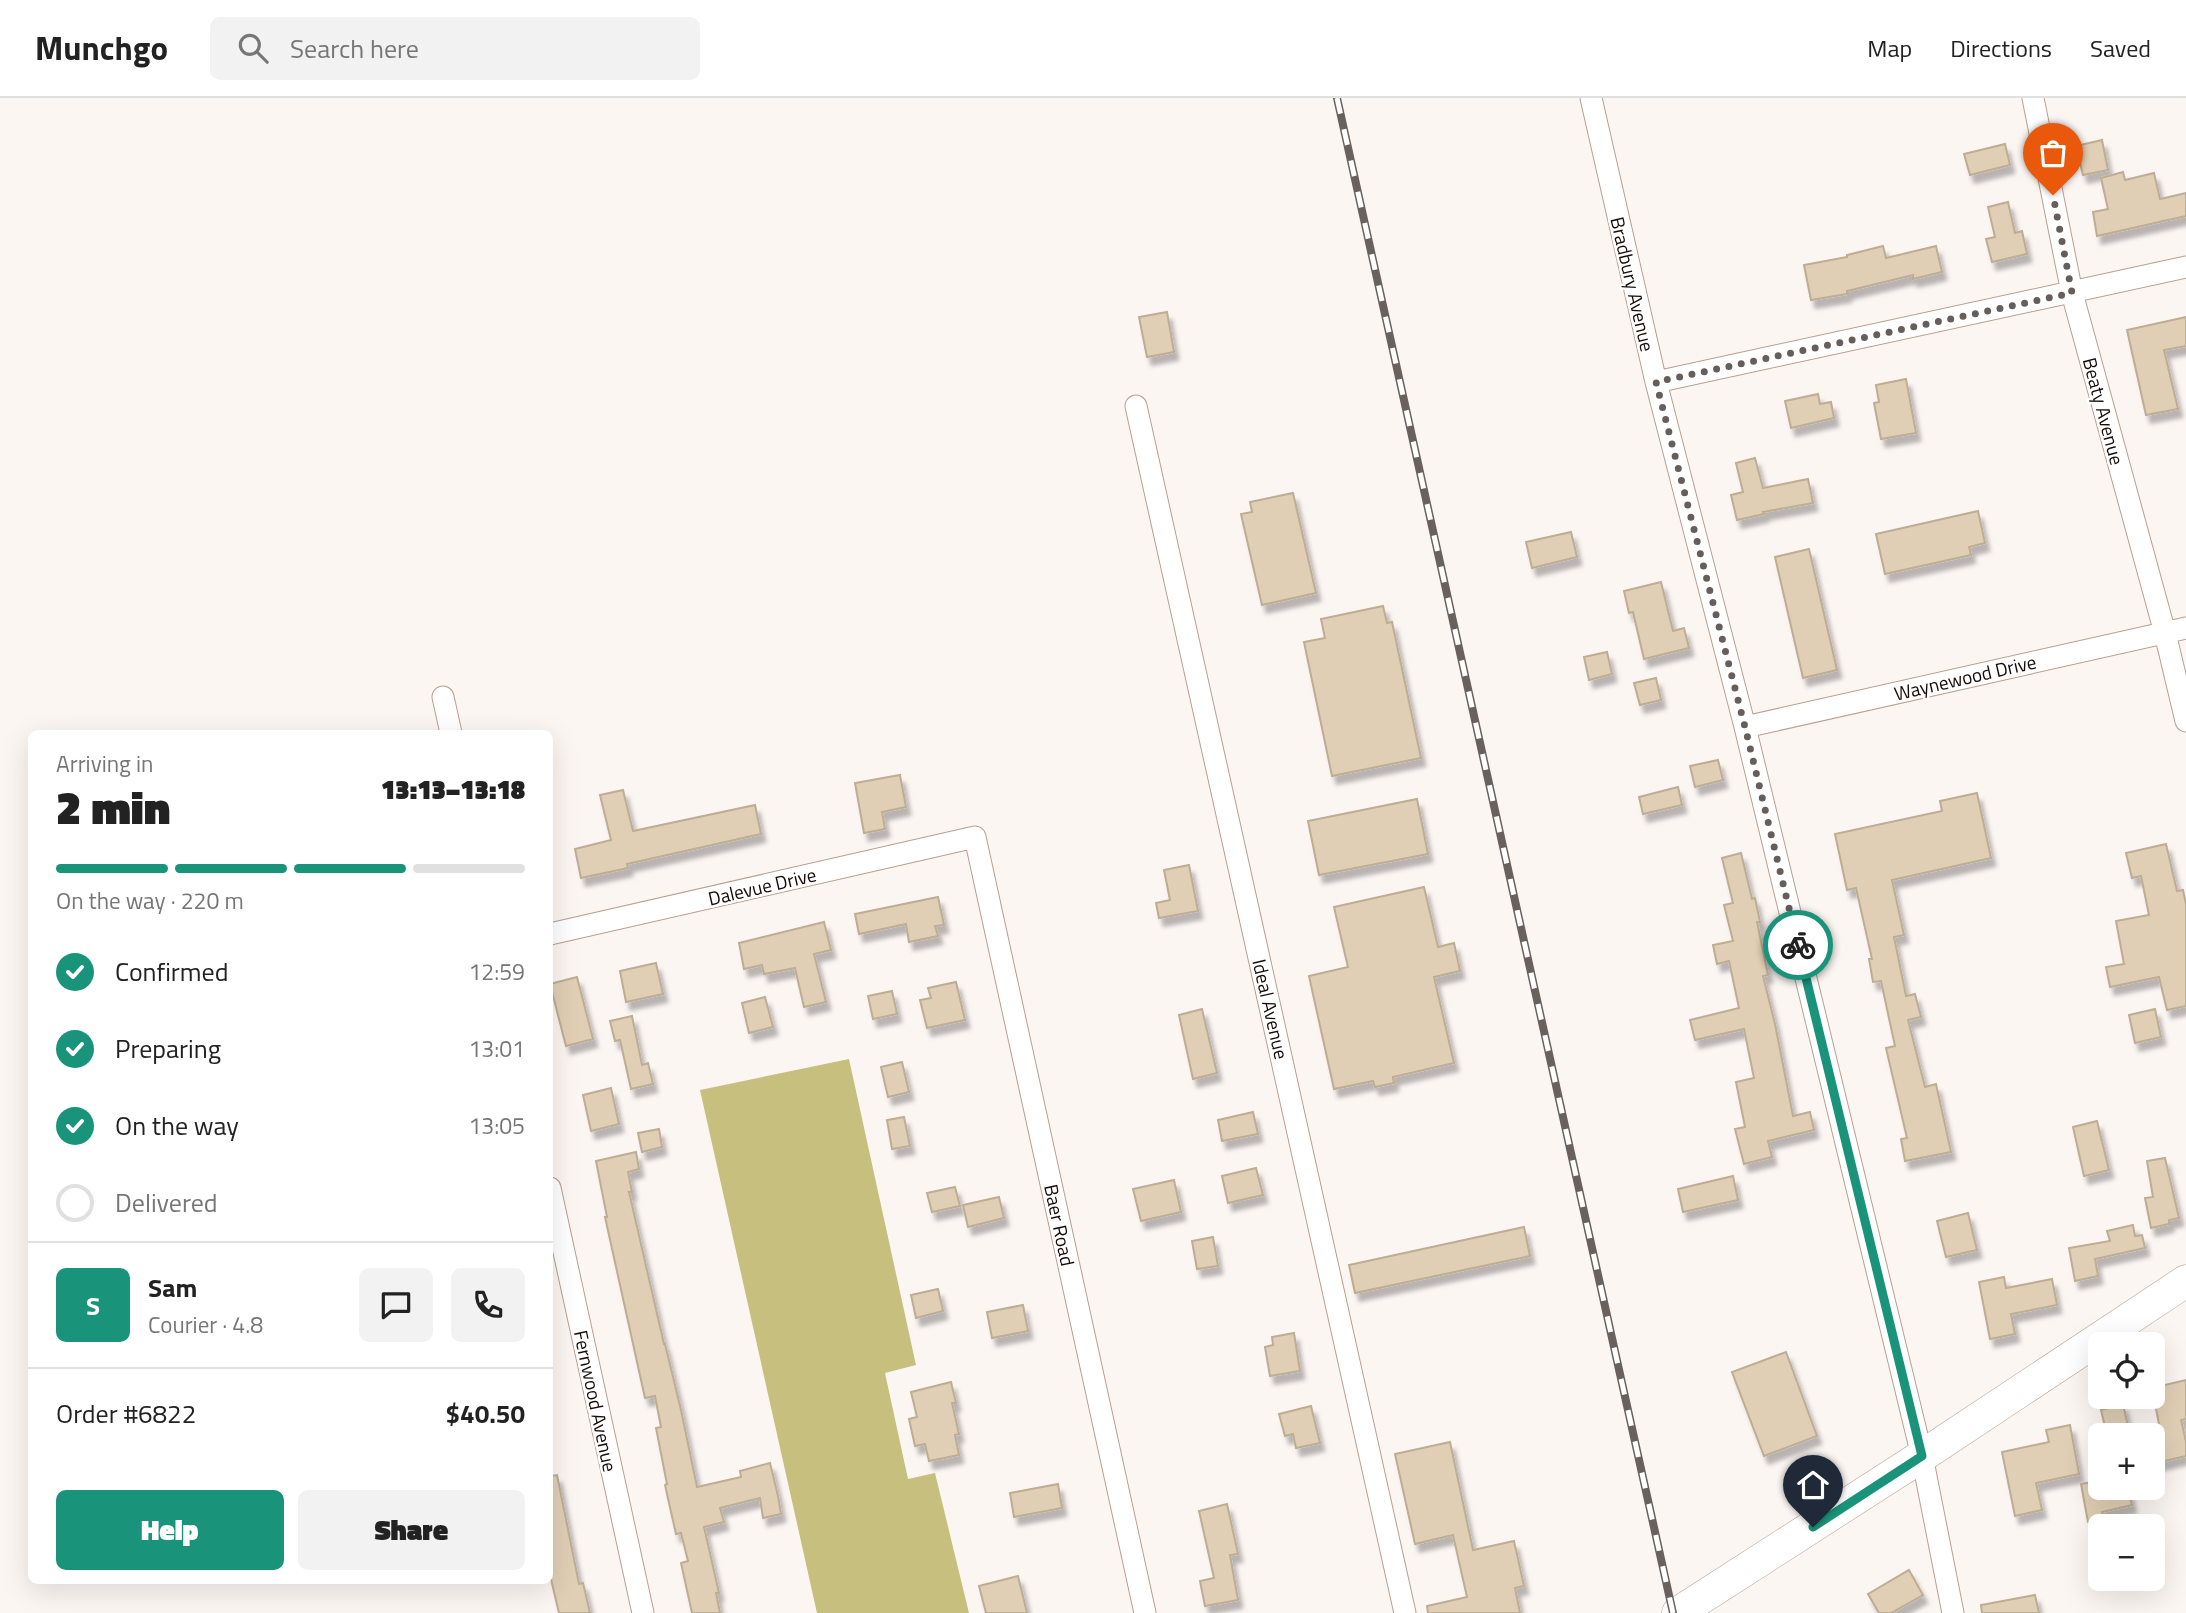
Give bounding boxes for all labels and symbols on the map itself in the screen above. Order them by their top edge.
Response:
pin [2023,123,2083,195]
street label: Bradbury Avenue [1603,214,1663,354]
street label: Beaty Avenue [2076,354,2132,468]
street label: Waynewood Drive [1891,647,2039,707]
street label: Dalevue Drive [705,859,819,913]
courier [1763,910,1833,980]
street label: Ideal Avenue [1245,956,1297,1062]
street label: Baer Road [1037,1182,1083,1268]
street label: Fernwood Avenue [567,1328,625,1474]
pin [1783,1455,1843,1527]

